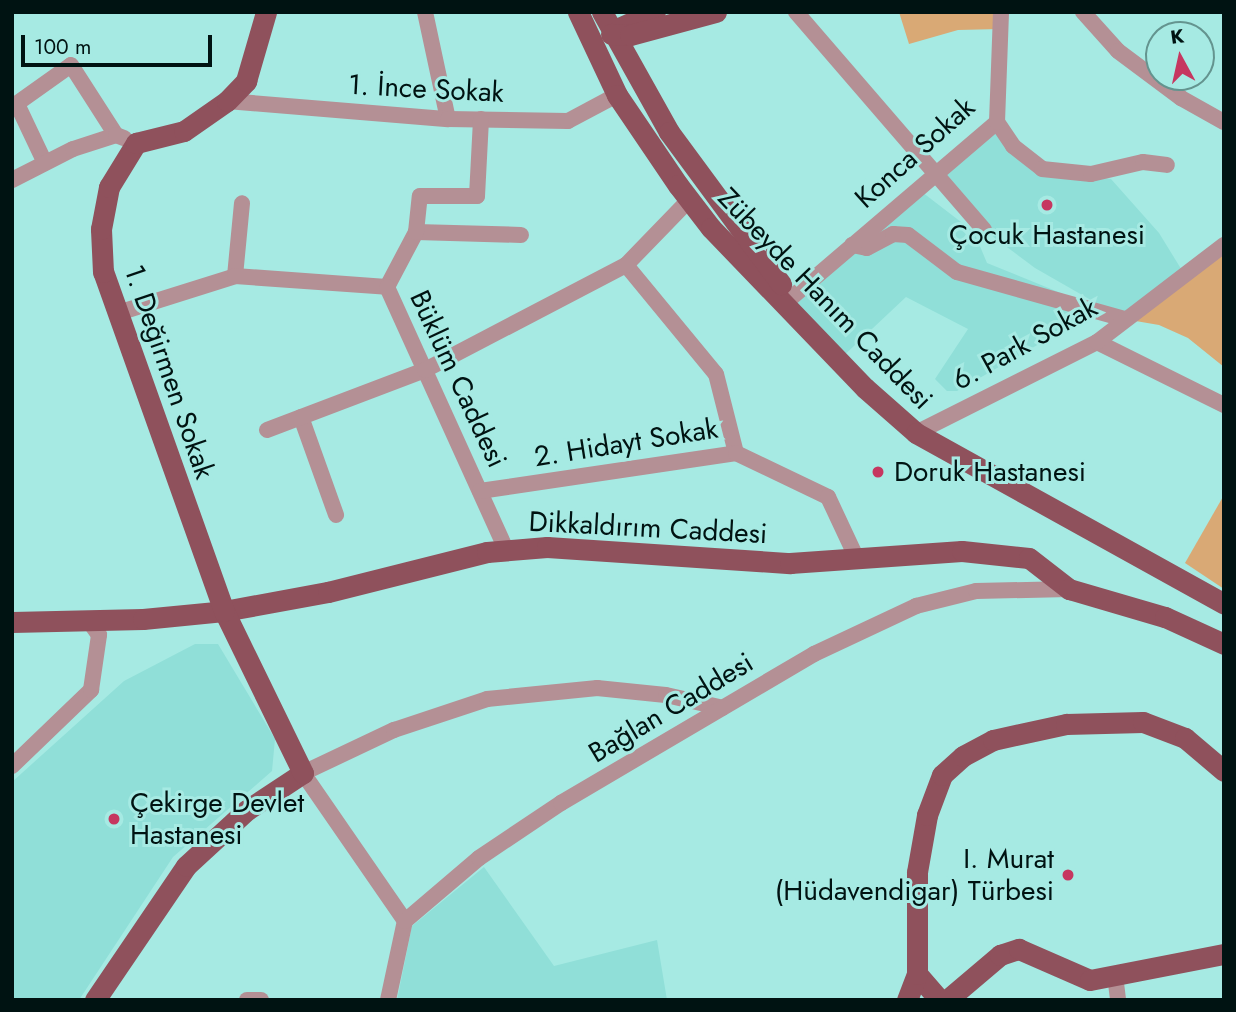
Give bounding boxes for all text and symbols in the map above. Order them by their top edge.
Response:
scale bar [24,21,215,65]
north arrow [1145,21,1215,91]
text: K [1169,22,1186,51]
text: 100 m [34,32,91,62]
street label: 1. İnce Sokak [347,68,505,110]
street label: Konca Sokak [848,91,982,215]
street label: Zübeyde Hanım Caddesi [711,181,939,417]
marker: Çocuk Hastanesi [1037,195,1057,215]
place label: Çocuk Hastanesi [949,218,1145,252]
street label: 1. Değirmen Sokak [117,261,221,483]
street label: Büklüm Caddesi [402,285,514,473]
street label: 6. Park Sokak [947,291,1103,397]
street label: 2. Hidayt Sokak [532,412,720,474]
place label: Doruk Hastanesi [894,455,1086,489]
marker: Doruk Hastanesi [868,462,888,482]
street label: Dikkaldırım Caddesi [528,505,768,551]
street label: Bağlan Caddesi [583,646,759,770]
place label: Çekirge Devlet Hastanesi [130,786,304,852]
marker: Çekirge Devlet Hastanesi [104,809,124,829]
place label: I. Murat (Hüdavendigar) Türbesi [775,842,1054,908]
marker: I. Murat (Hüdavendigar) Türbesi [1060,867,1076,883]

